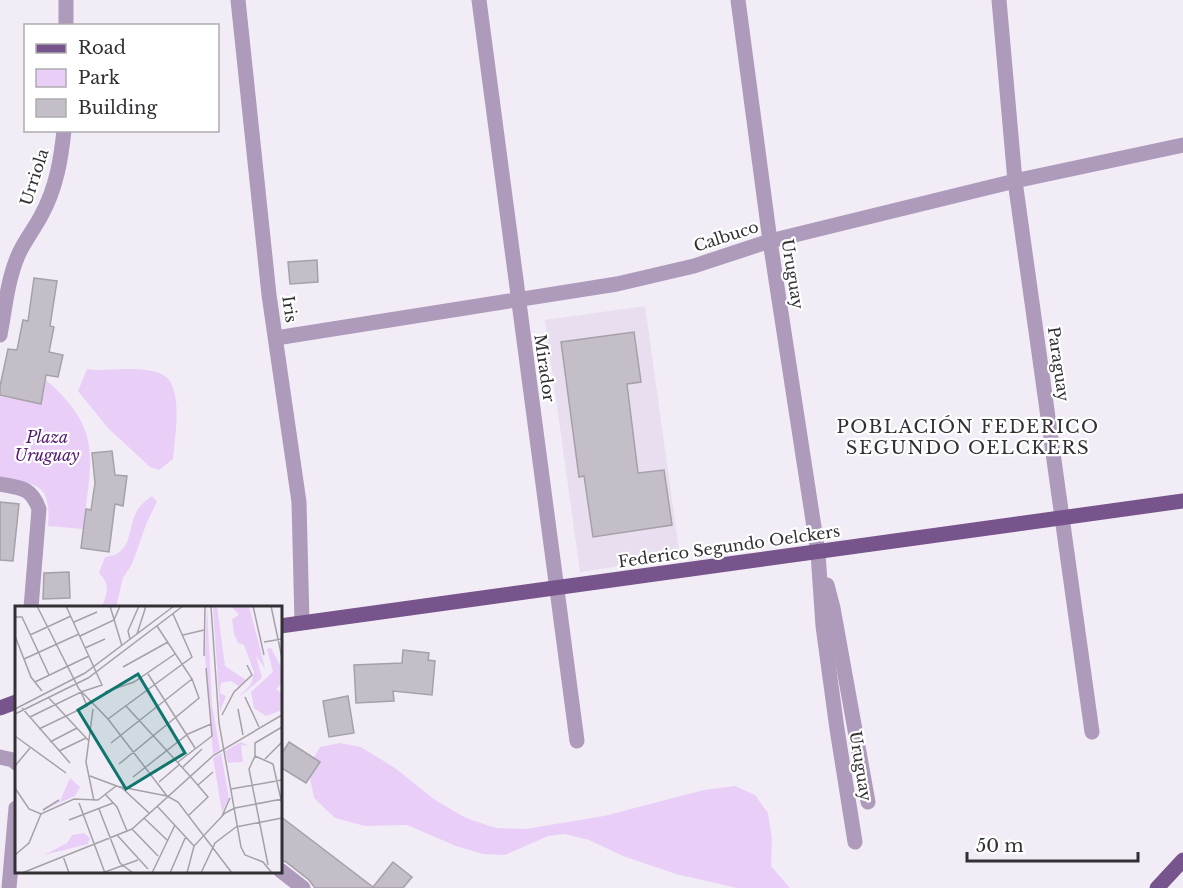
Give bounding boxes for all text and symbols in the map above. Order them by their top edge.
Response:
legend [24,24,219,132]
text: Road [78,37,126,59]
text: Park [78,67,120,89]
text: Building [78,97,157,119]
street label: Urriola [15,146,53,208]
street label: Calbuco [691,216,761,256]
street label: Uruguay [778,238,809,311]
street label: Iris [278,294,302,324]
street label: Paraguay [1044,325,1074,403]
street label: Mirador [530,333,560,404]
district label: POBLACIÓN FEDERICO SEGUNDO OELCKERS [836,415,1100,459]
park label: Plaza Uruguay [14,427,80,465]
street label: Federico Segundo Oelckers [617,521,841,571]
inset map [15,606,282,873]
street label: Uruguay [846,730,877,803]
scale bar [967,825,1138,863]
text: 50 m [976,835,1024,857]

